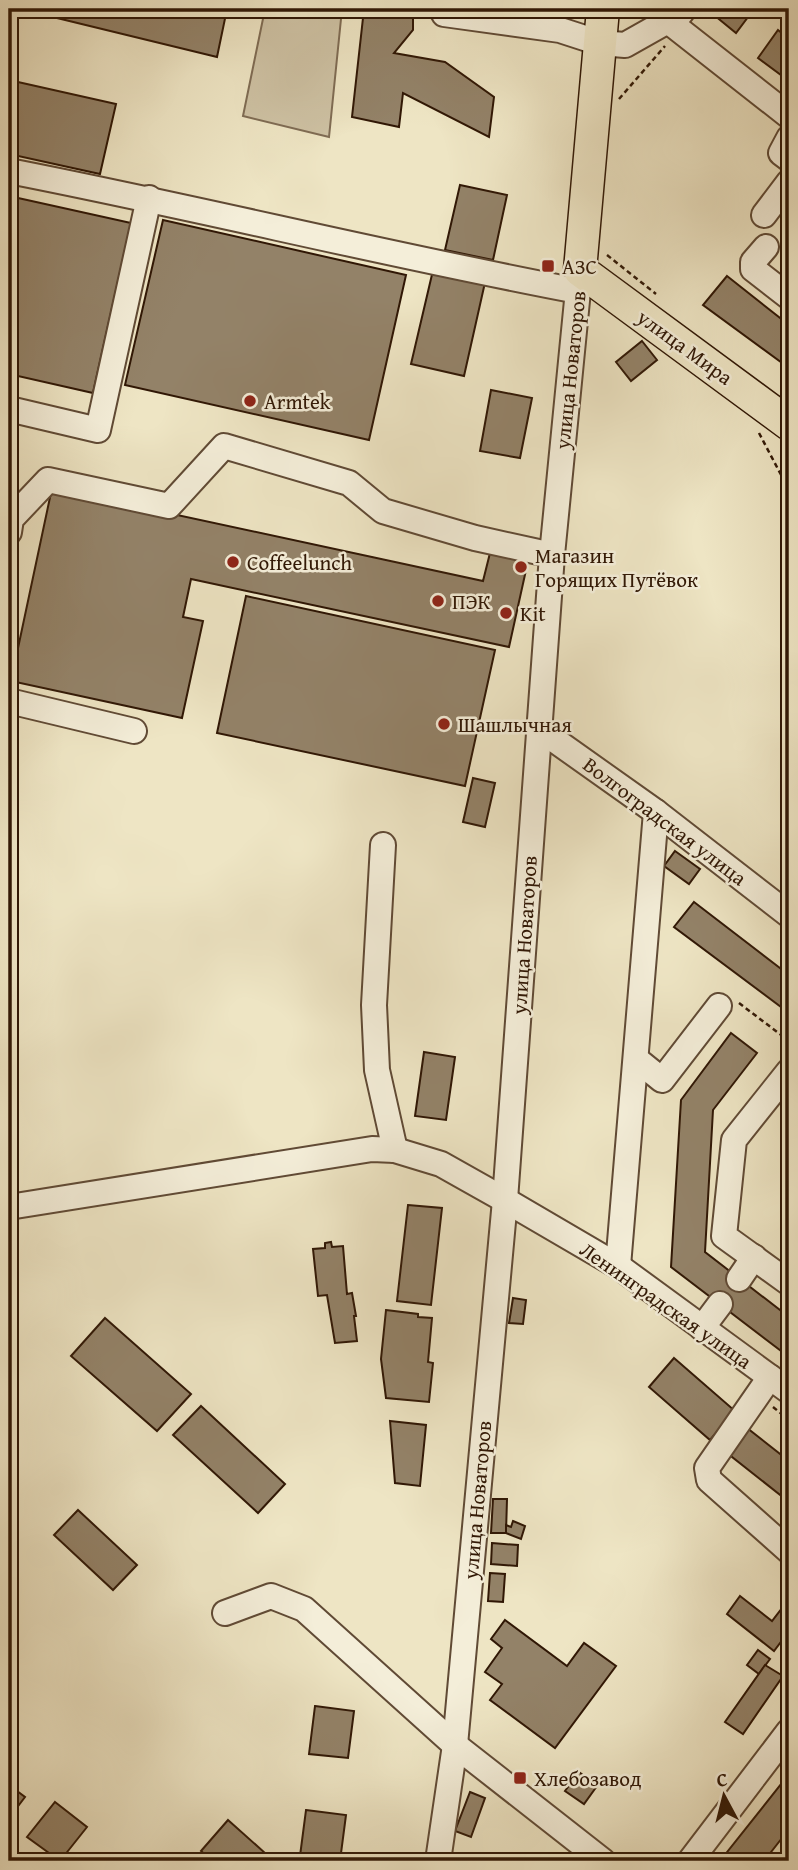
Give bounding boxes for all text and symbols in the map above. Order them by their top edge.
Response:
place label: АЗС [562,251,597,282]
marker: АЗС [540,258,556,274]
street label: улица Новаторов [546,289,594,452]
street label: улица Мира [630,301,739,392]
place label: Armtek [264,386,331,417]
marker: Armtek [242,393,258,409]
place label: Магазин Горящих Путёвок [535,540,698,595]
place label: Coffeelunch [247,547,352,578]
marker: Coffeelunch [225,554,241,570]
marker: Магазин Горящих Путёвок [513,559,529,575]
place label: ПЭК [452,586,491,617]
marker: ПЭК [430,593,446,609]
place label: Kit [520,598,546,629]
marker: Kit [498,605,514,621]
place label: Шашлычная [458,709,572,740]
marker: Шашлычная [436,716,452,732]
street label: Волгоградская улица [577,749,753,893]
street label: улица Новаторов [503,854,545,1017]
street label: Ленинградская улица [574,1234,758,1376]
street label: улица Новаторов [455,1419,499,1582]
north arrow [690,1762,760,1832]
place label: Хлебозавод [534,1763,642,1794]
text: С [715,1765,729,1794]
marker: Хлебозавод [512,1770,528,1786]

